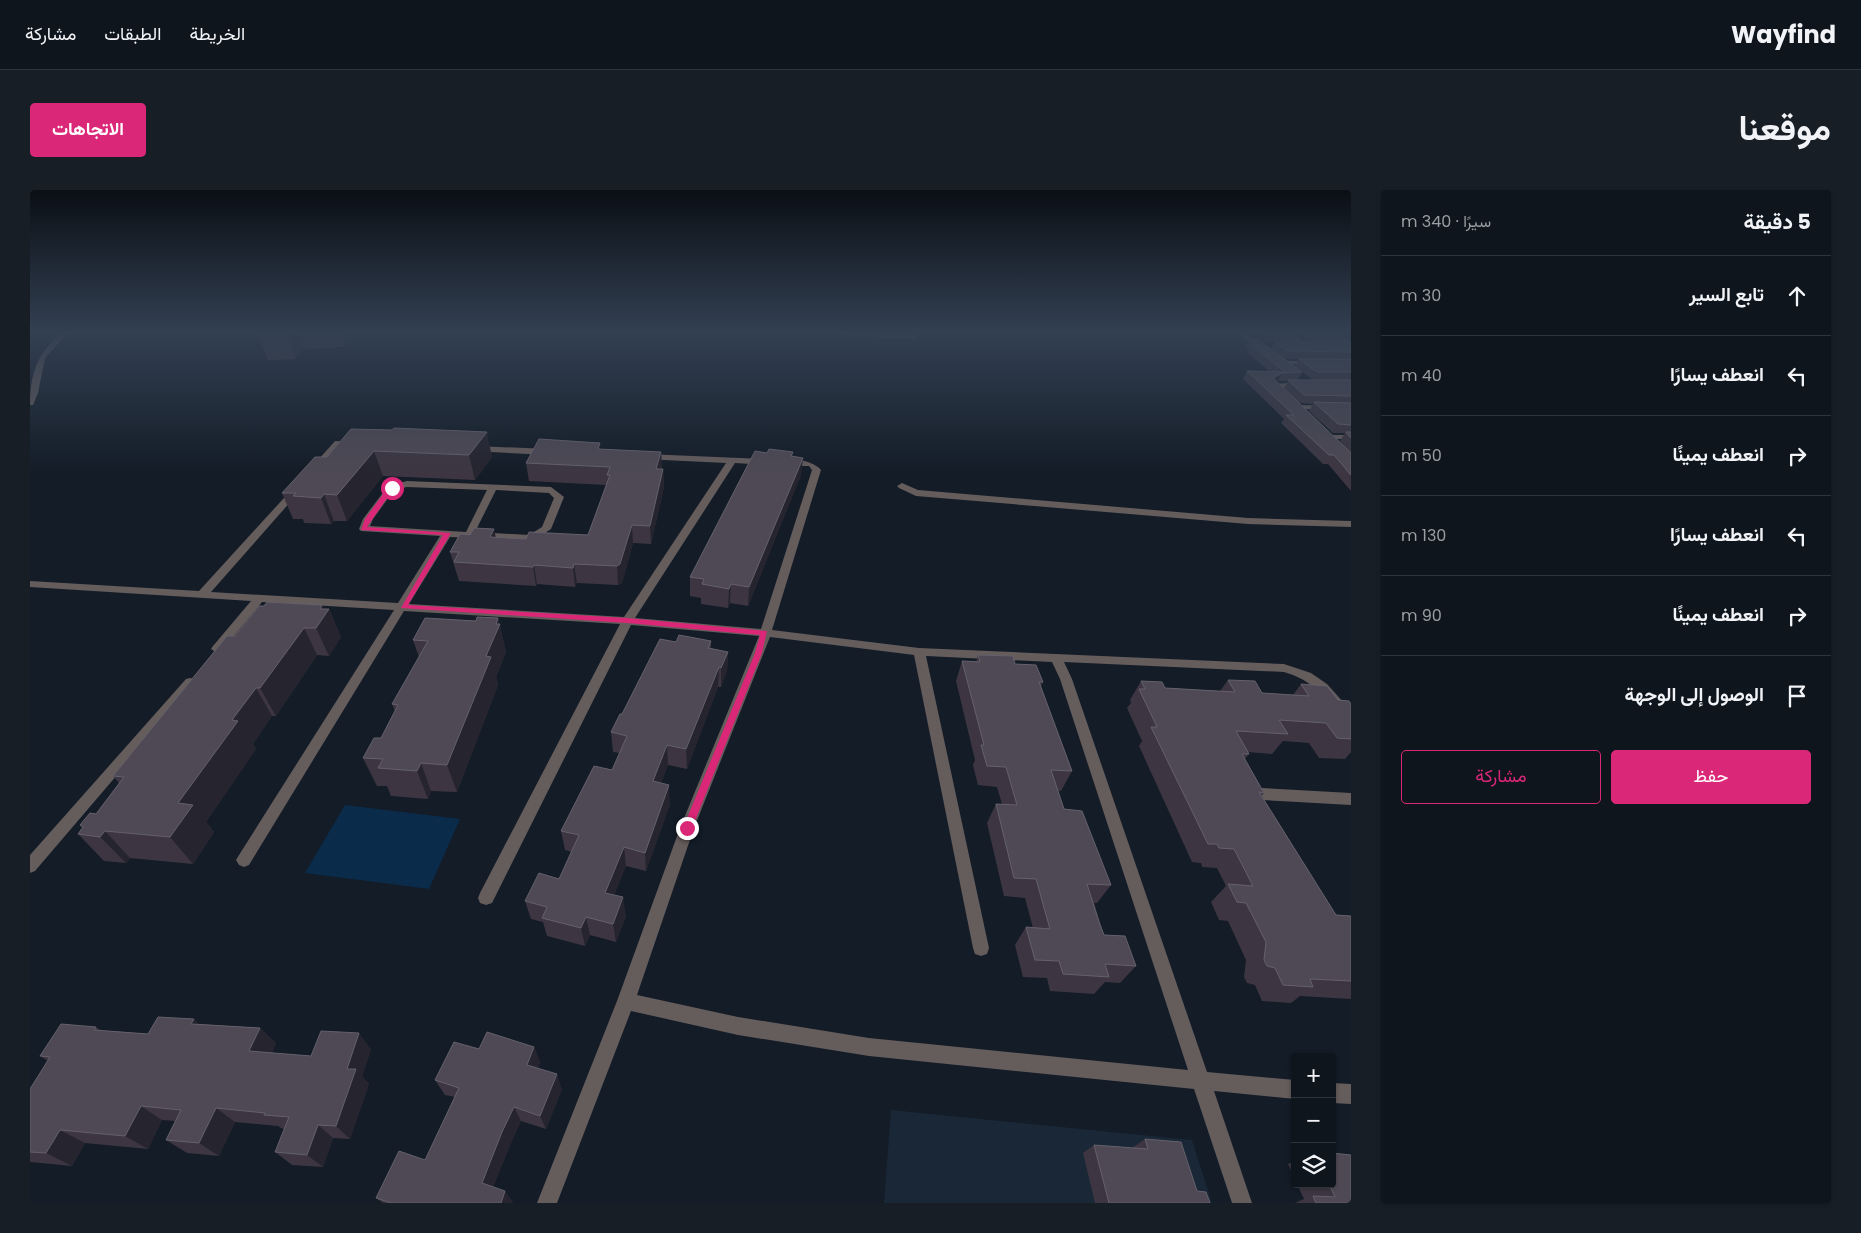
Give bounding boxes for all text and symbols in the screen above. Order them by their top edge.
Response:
text: Wayfind [1731,18,1836,51]
text: مشاركة [25,21,76,46]
text: الطبقات [104,21,161,46]
text: الخريطة [189,21,245,46]
button: الاتجاهات [30,103,146,157]
text: موقعنا [1738,103,1831,152]
text: 5 دقيقة [1743,207,1811,236]
text: سيرًا · 340 m [1401,210,1491,233]
text: تابع السير [1689,281,1764,308]
icon: ahead [1783,282,1811,310]
text: 30 m [1401,284,1441,307]
text: انعطف يسارًا [1670,361,1764,388]
icon: left [1783,362,1811,390]
text: 40 m [1401,364,1442,387]
text: انعطف يمينًا [1672,441,1764,468]
icon: right [1783,442,1811,470]
text: 50 m [1401,444,1442,467]
route start [381,477,404,500]
text: انعطف يسارًا [1670,521,1764,548]
icon: left [1783,522,1811,550]
text: 130 m [1401,524,1446,547]
text: انعطف يمينًا [1672,601,1764,628]
icon: right [1783,602,1811,630]
text: 90 m [1401,604,1442,627]
text: الوصول إلى الوجهة [1625,681,1764,708]
icon: arrive [1783,682,1811,710]
button: مشاركة [1401,750,1601,804]
button: حفظ [1611,750,1811,804]
route end [676,817,699,840]
map controls [1291,1053,1336,1188]
button: + [1291,1053,1336,1098]
button: − [1291,1098,1336,1143]
button: layers [1291,1143,1336,1188]

